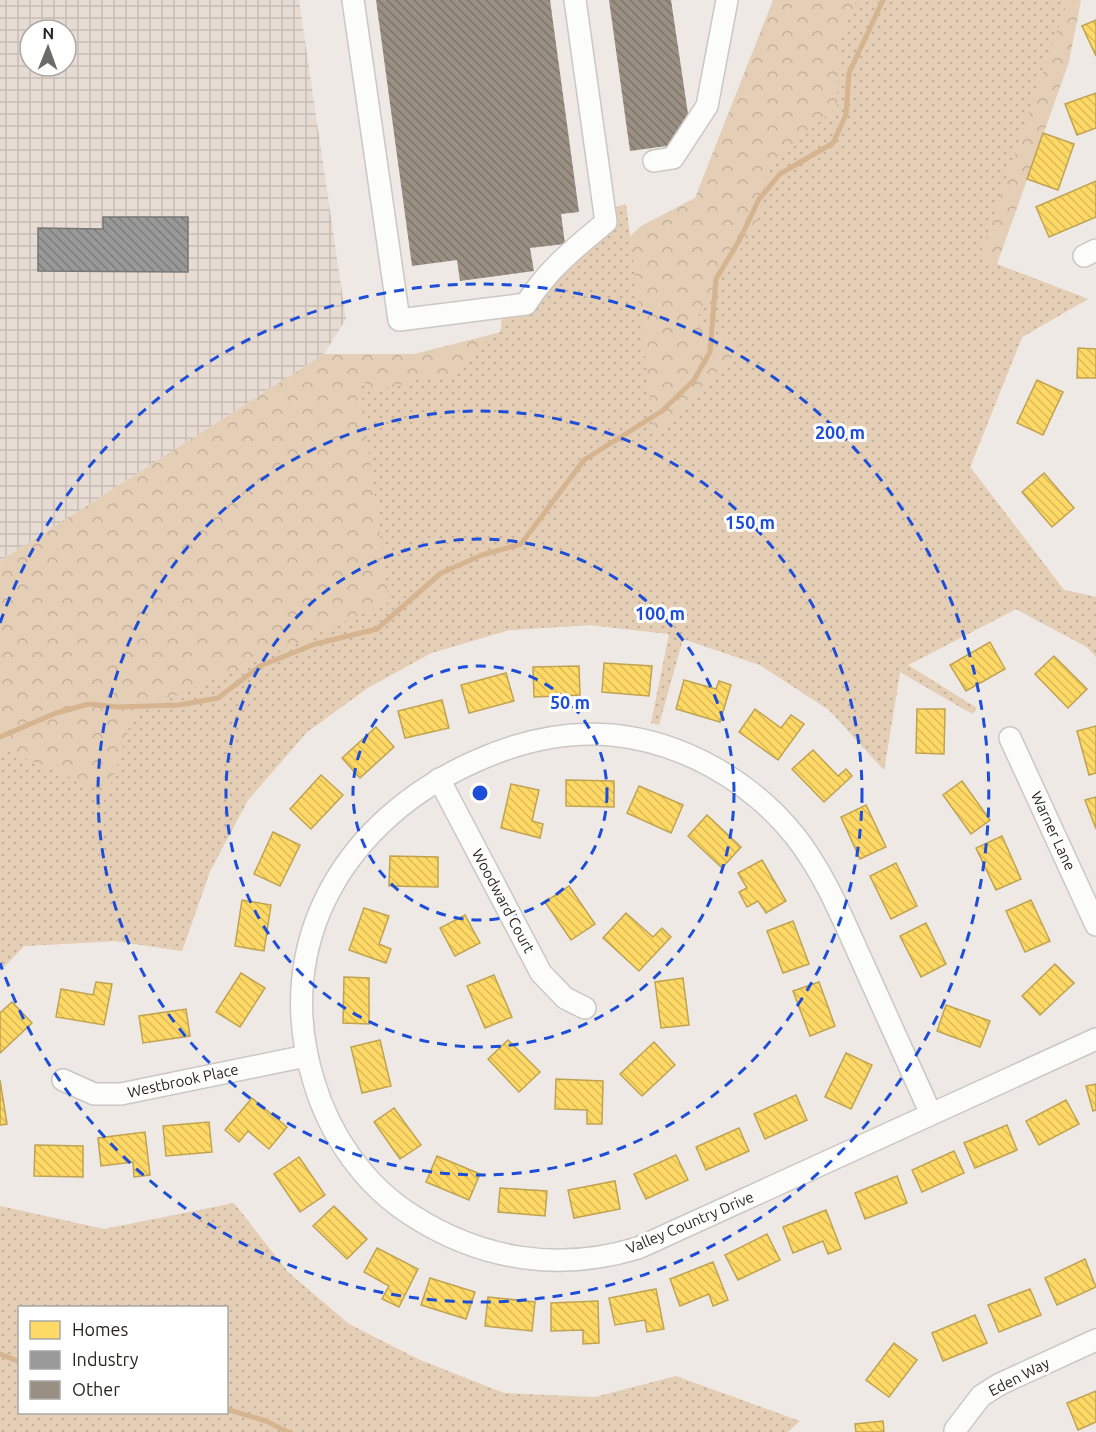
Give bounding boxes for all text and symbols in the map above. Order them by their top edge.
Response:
north arrow [18,18,78,78]
text: N [42,24,54,42]
text: 200 m [815,422,865,442]
text: 150 m [725,512,775,532]
text: 100 m [635,603,685,623]
text: 50 m [550,692,590,712]
centre of rings [470,783,490,803]
street label: Warner Lane [1028,789,1079,873]
street label: Woodward Court [469,846,538,956]
street label: Westbrook Place [126,1060,240,1101]
street label: Valley Country Drive [623,1188,756,1257]
legend [18,1306,228,1414]
text: Homes [72,1319,129,1339]
text: Industry [72,1349,139,1369]
street label: Eden Way [986,1354,1052,1399]
text: Other [72,1379,120,1399]

